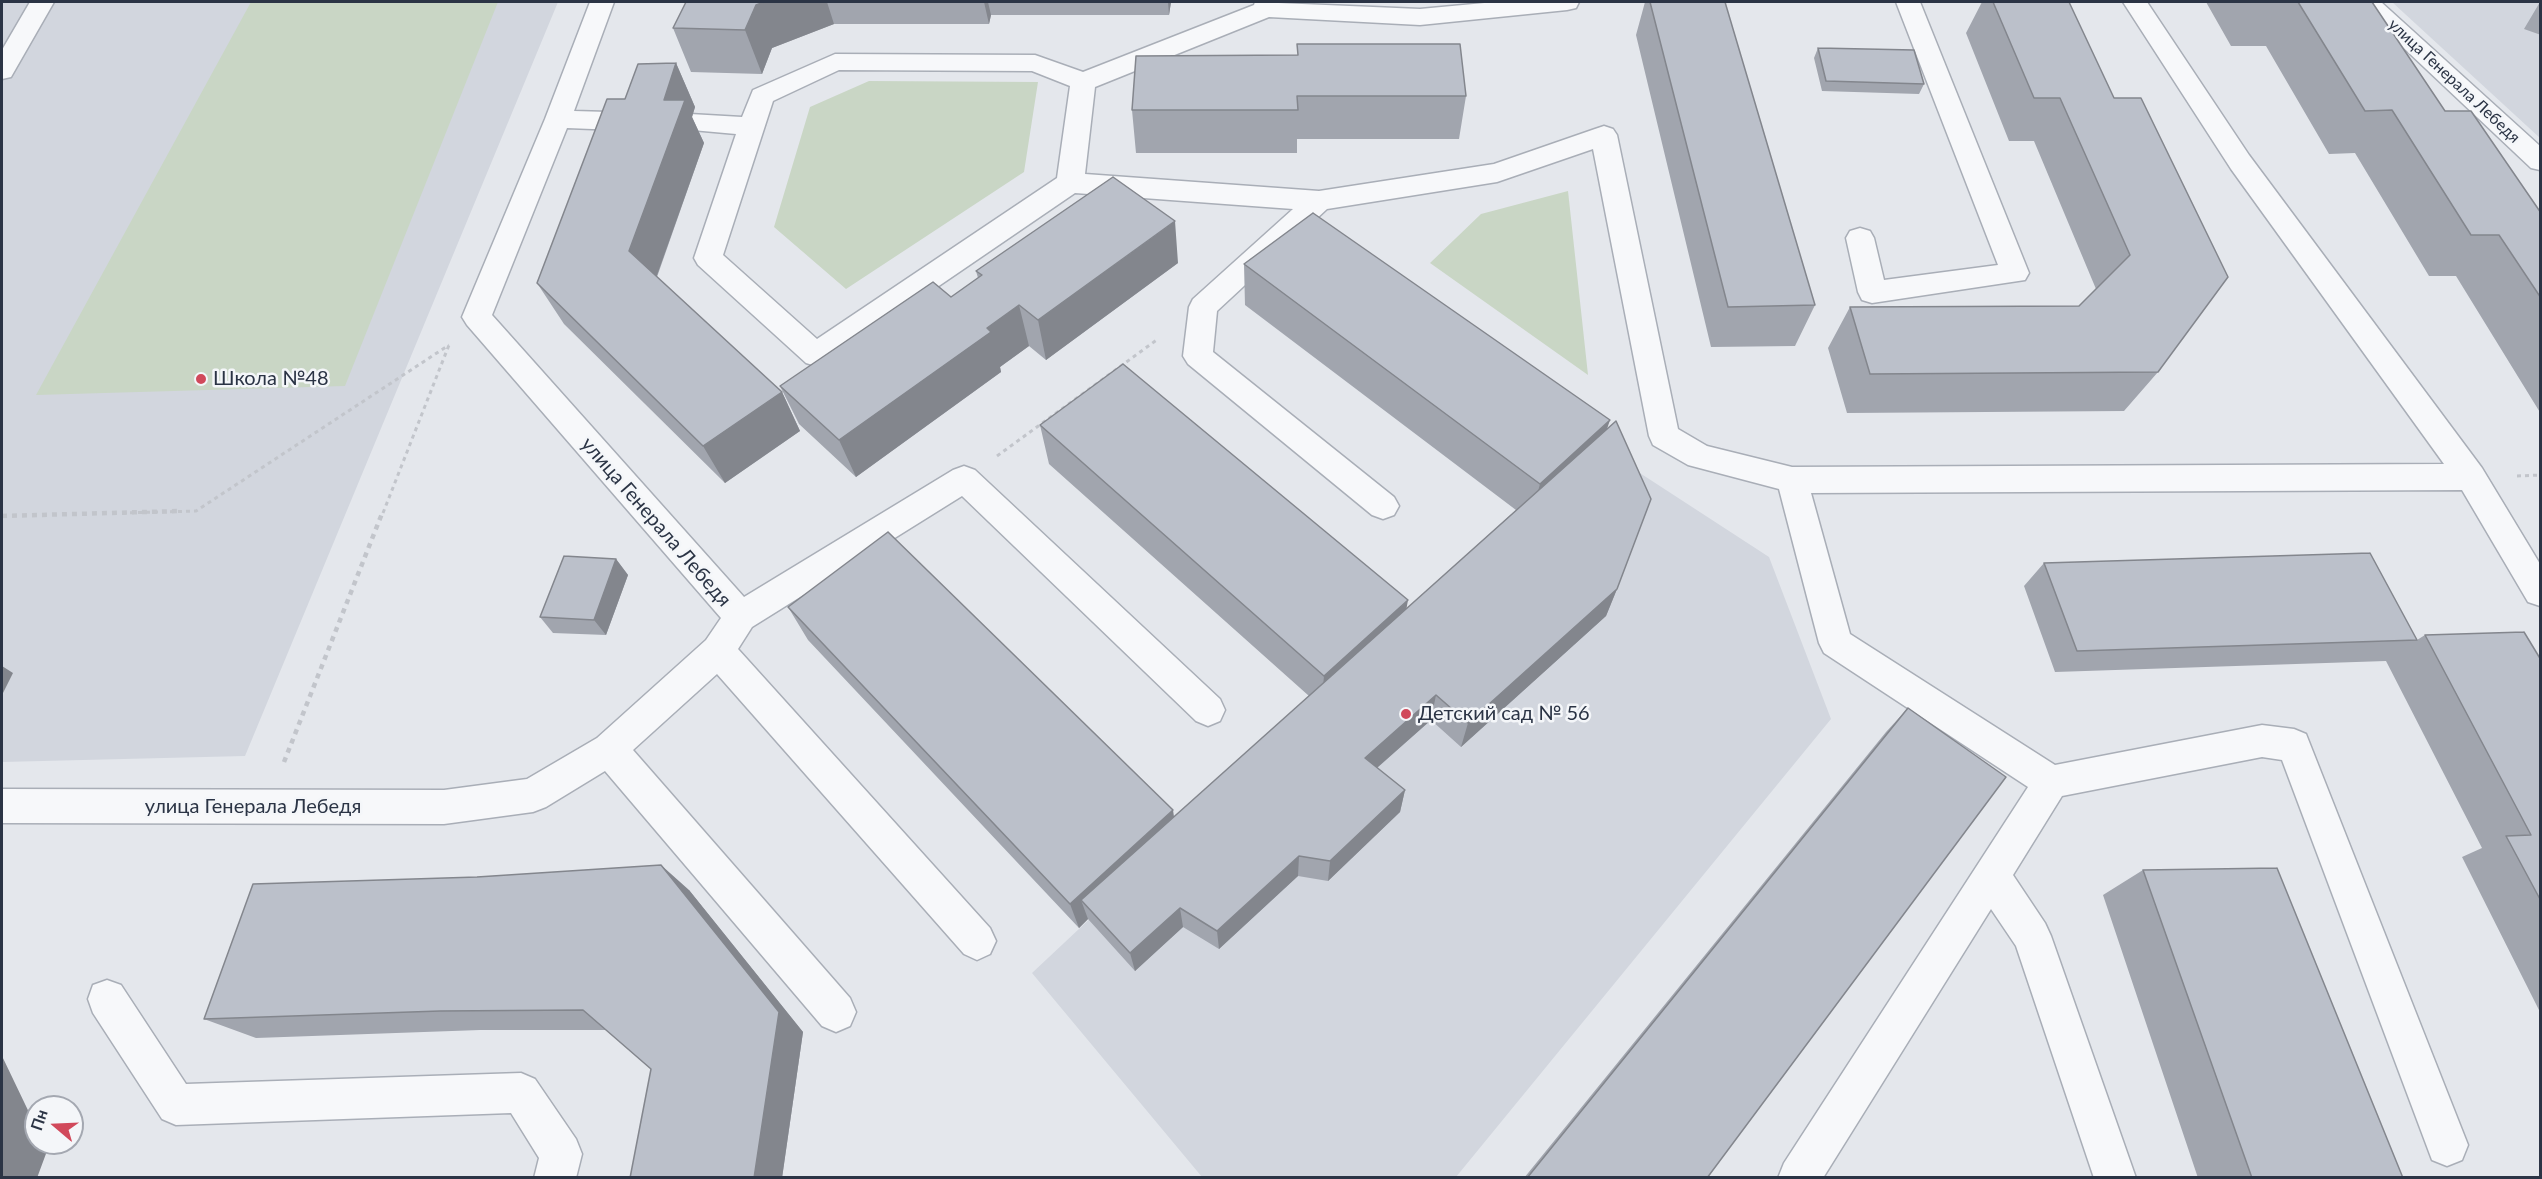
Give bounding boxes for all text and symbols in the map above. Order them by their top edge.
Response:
street label: улица Генерала Лебедя [2384,15,2524,147]
place label: Школа №48 [213,367,328,391]
marker: Школа №48 [194,372,208,386]
street label: улица Генерала Лебедя [576,432,736,612]
place label: Детский сад № 56 [1418,702,1590,726]
marker: Детский сад № 56 [1399,707,1413,721]
street label: улица Генерала Лебедя [145,795,361,819]
north arrow [24,1095,84,1155]
text: Пн [26,1107,51,1133]

